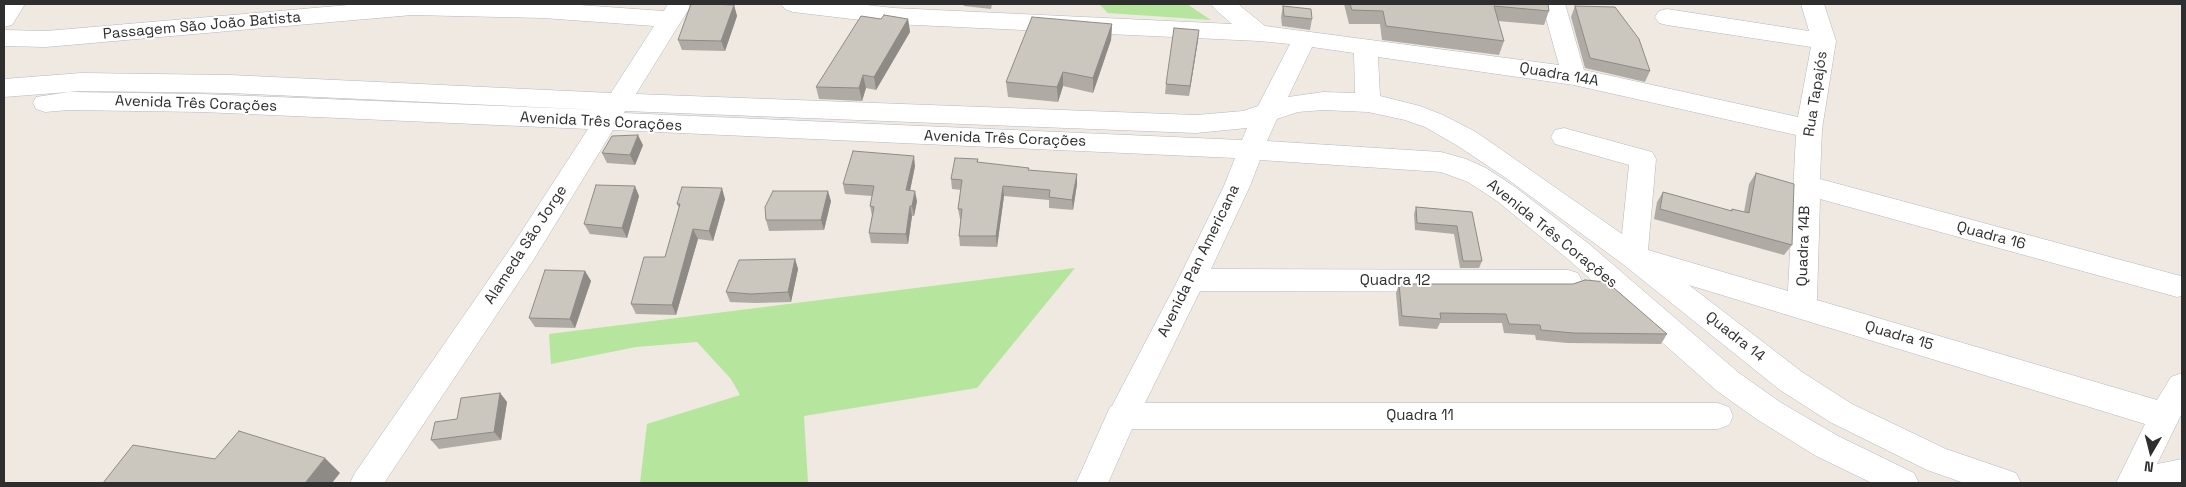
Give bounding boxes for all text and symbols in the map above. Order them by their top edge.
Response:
street label: Passagem São João Batista [102,8,302,44]
street label: Rua Tapajós [1800,50,1832,138]
street label: Quadra 14A [1518,59,1600,91]
street label: Avenida Três Corações [115,92,277,116]
street label: Avenida Três Corações [519,109,683,135]
street label: Avenida Três Corações [924,127,1086,151]
street label: Avenida Três Corações [1483,176,1621,292]
street label: Alameda São Jorge [481,182,571,308]
street label: Avenida Pan Americana [1154,182,1244,340]
street label: Quadra 14B [1794,205,1814,287]
street label: Quadra 16 [1955,218,2027,254]
street label: Quadra 12 [1360,272,1430,290]
street label: Quadra 14 [1702,308,1768,366]
street label: Quadra 15 [1863,318,1935,354]
street label: Quadra 11 [1386,407,1454,425]
north arrow [2126,427,2176,477]
text: N [2143,457,2155,476]

